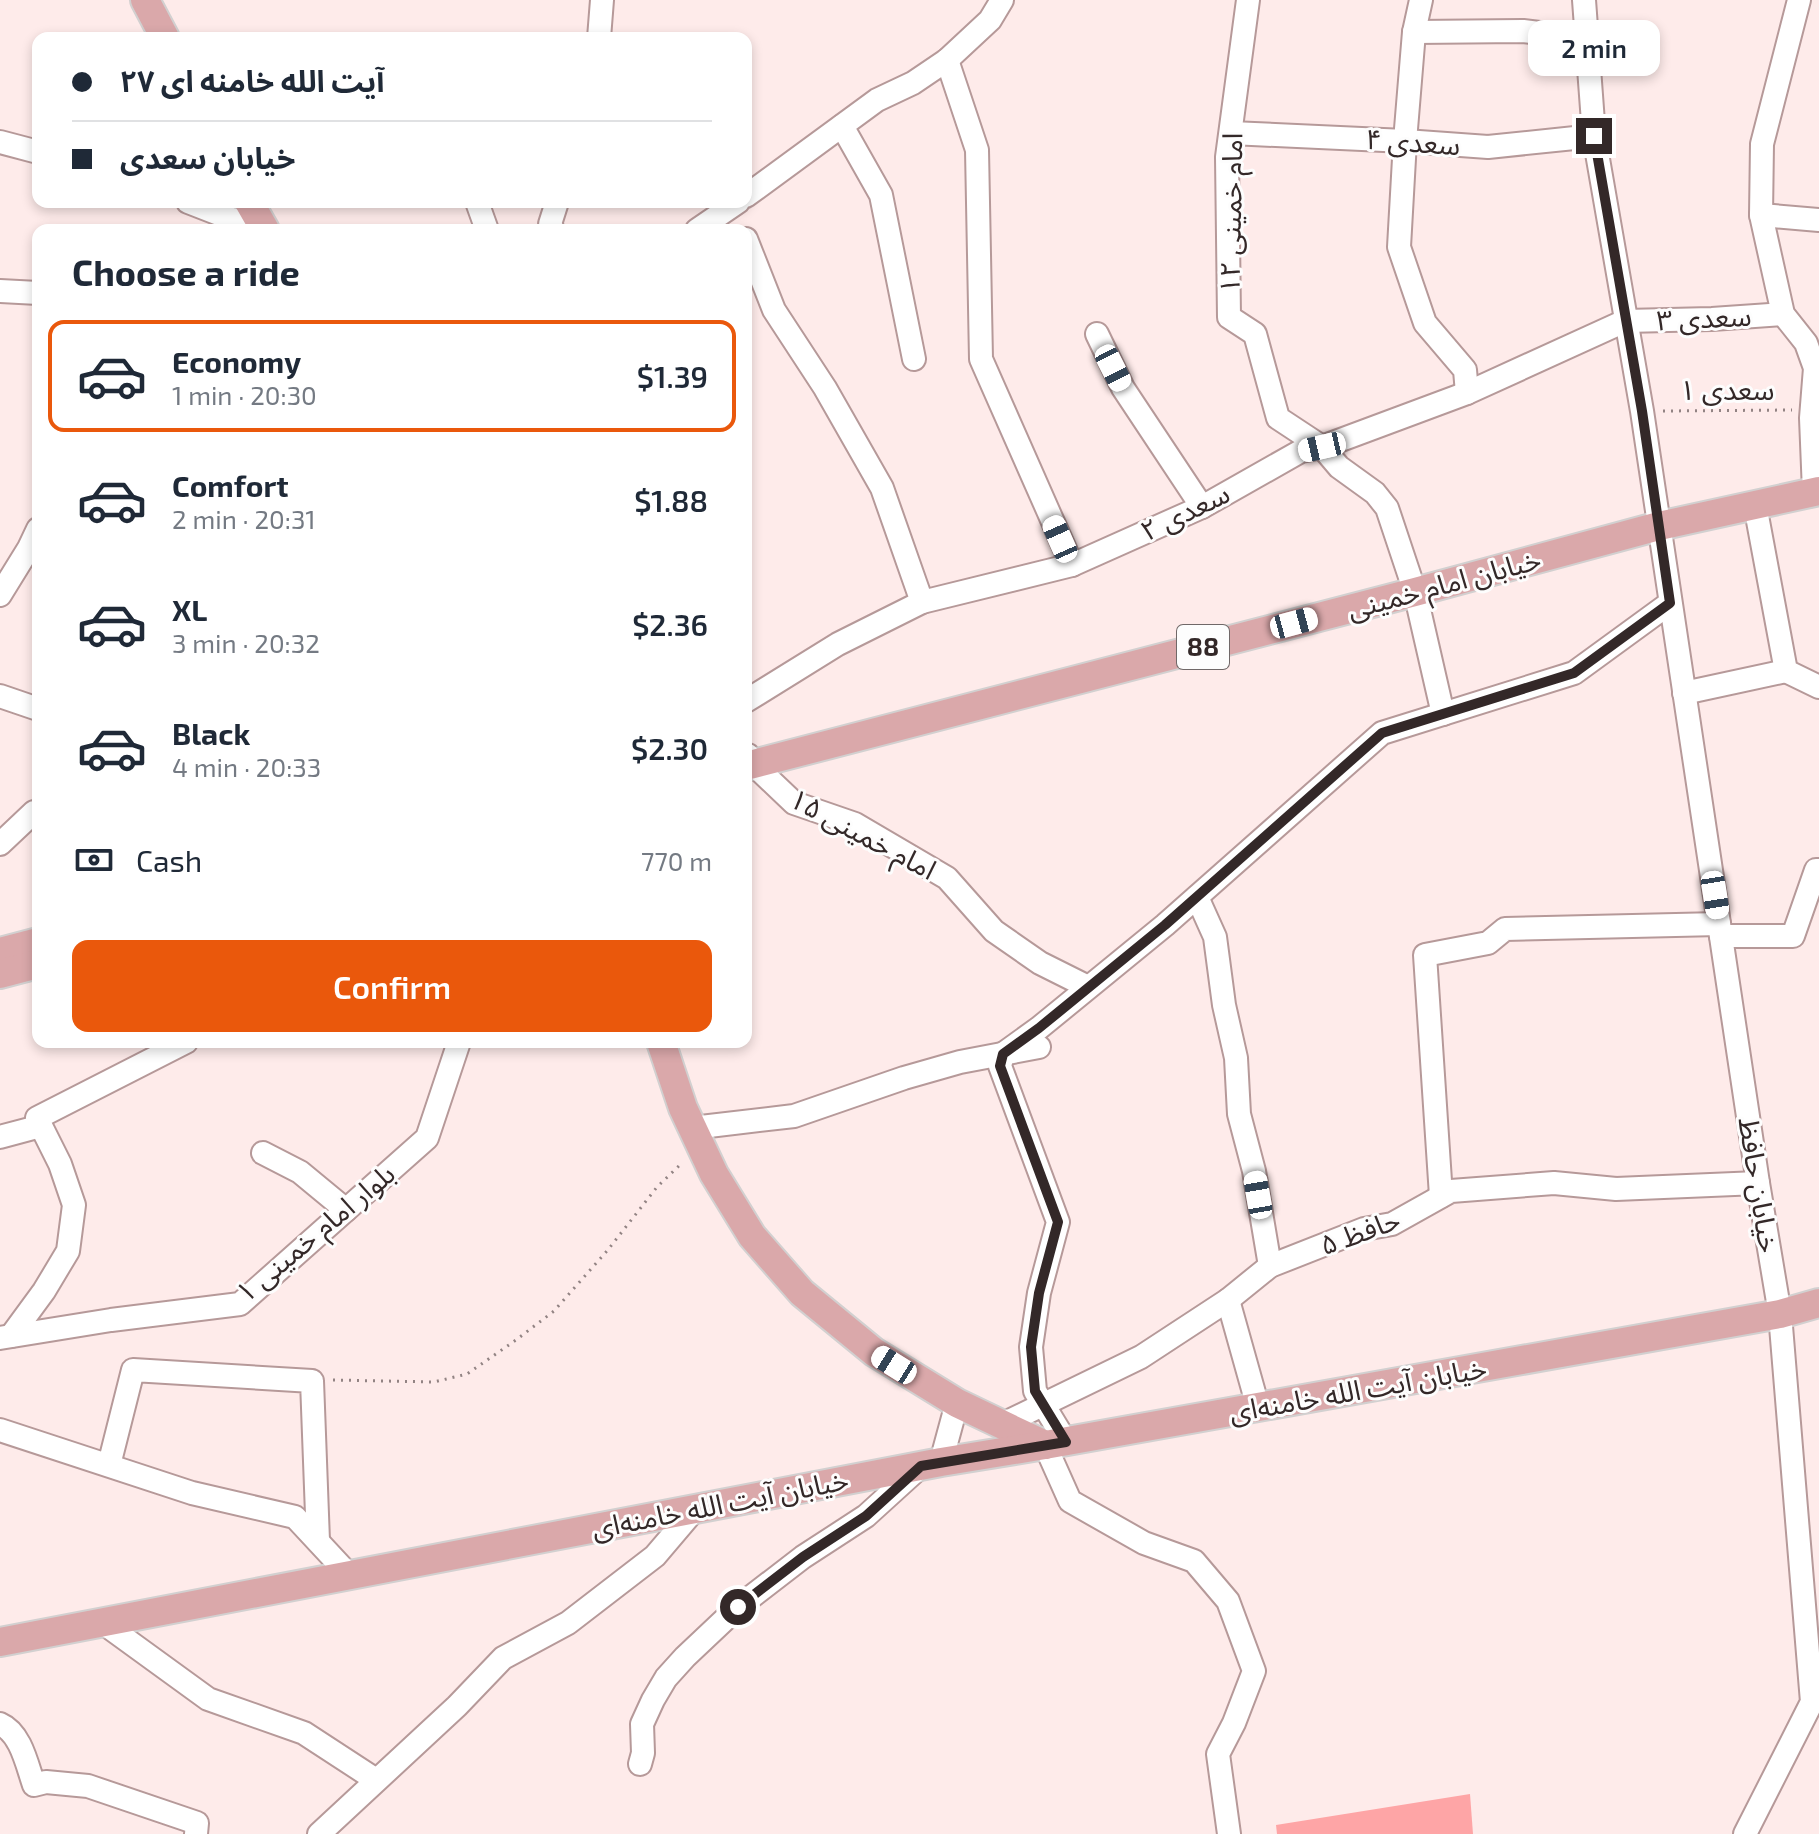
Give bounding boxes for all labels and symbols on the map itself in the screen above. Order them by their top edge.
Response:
callout: 2 min [1528,20,1660,76]
route end [1576,118,1612,154]
street label: سعدی ۴ [1364,121,1462,161]
street label: امام خمینی ۱۲ [1212,132,1253,294]
street label: سعدی ۳ [1656,298,1752,336]
car [1091,341,1135,395]
street label: سعدی ۱ [1680,372,1775,406]
car [1296,430,1348,464]
street label: سعدی ۲ [1134,475,1235,547]
car [1039,512,1081,566]
street label: خیابان امام خمینی [1343,541,1545,630]
car [1268,605,1320,641]
road number: 88 [1177,625,1229,669]
street label: امام خمینی ۱۵ [782,780,943,890]
car [1699,869,1731,921]
street label: خیابان حافظ [1733,1115,1787,1255]
street label: بلوار امام خمینی ۱ [228,1156,404,1312]
car [1242,1169,1274,1221]
street label: حافظ ۵ [1315,1201,1404,1261]
car [867,1342,921,1388]
street label: خیابان آیت الله خامنه‌ای [1227,1350,1489,1428]
street label: خیابان آیت الله خامنه‌ای [589,1461,851,1545]
route start [720,1589,756,1625]

